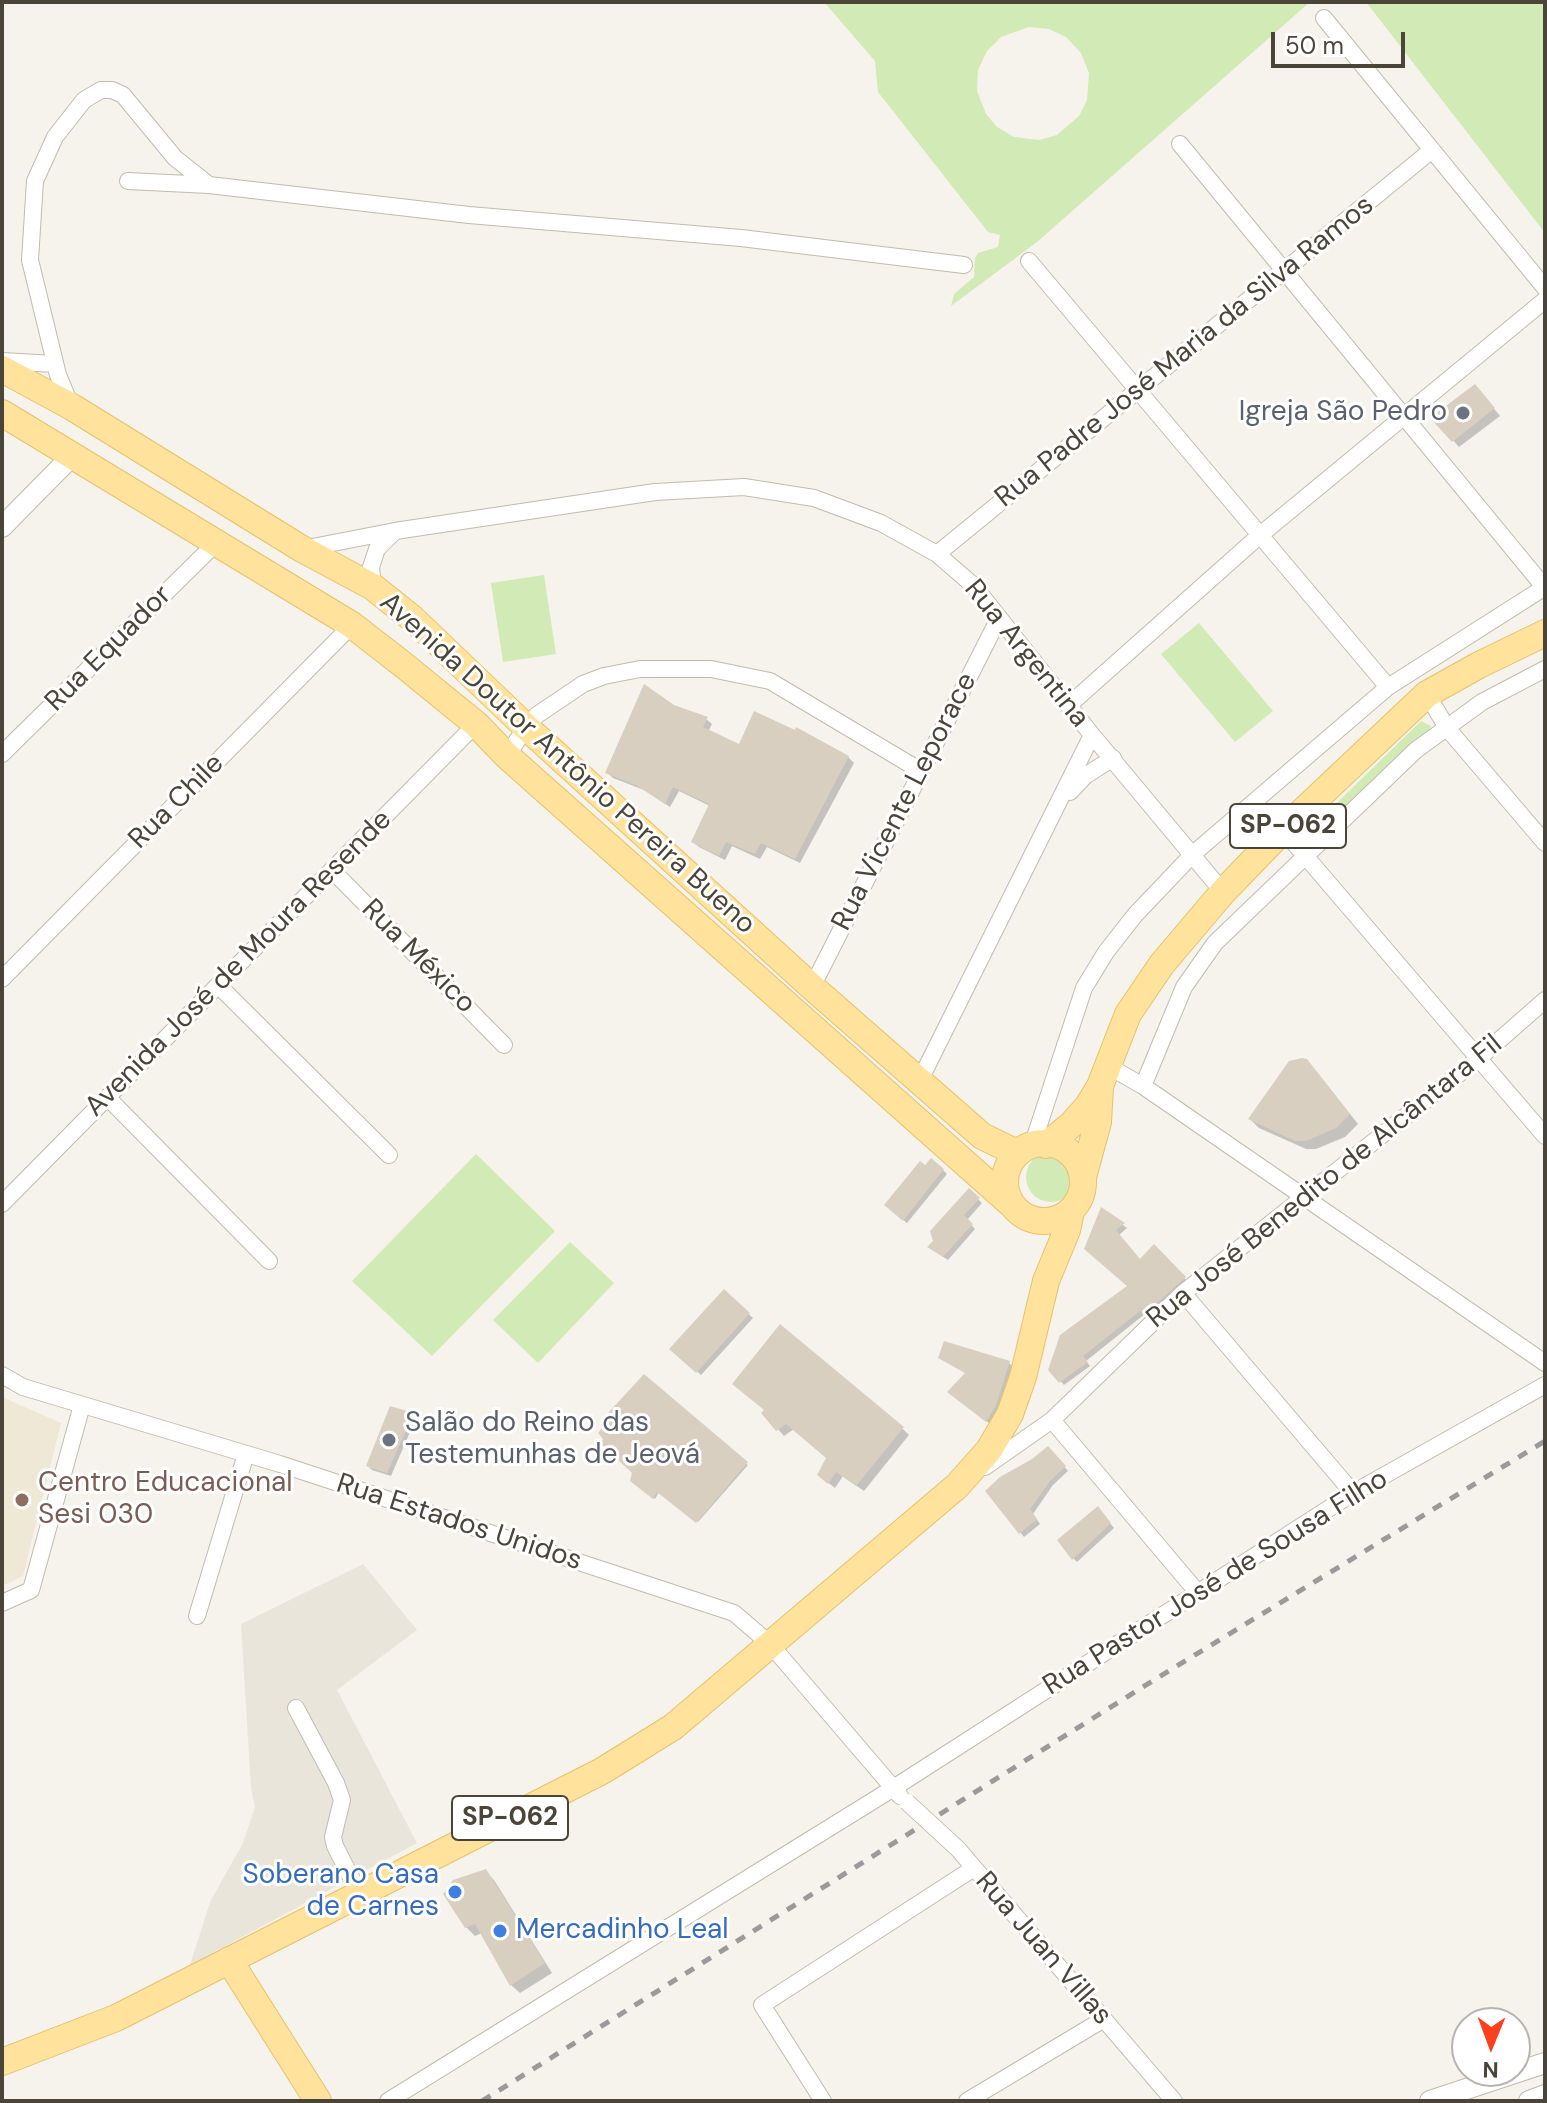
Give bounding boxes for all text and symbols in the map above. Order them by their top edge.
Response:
scale bar [1275,16,1409,66]
text: 50 m [1285,30,1344,61]
street label: Rua Padre José Maria da Silva Ramos [989,189,1381,515]
place label: Igreja São Pedro [1239,396,1447,430]
marker: Igreja São Pedro [1454,404,1472,422]
street label: Rua Argentina [956,573,1096,735]
street label: Rua Equador [39,579,179,719]
street label: Avenida Doutor Antônio Pereira Bueno [372,586,762,942]
street label: Rua Vicente Leporace [825,668,985,936]
street label: Rua Chile [123,748,231,856]
street label: Avenida José de Moura Resende [79,804,399,1124]
road number: SP-062 [1230,804,1346,848]
street label: Rua México [354,893,482,1021]
street label: Rua José Benedito de Alcântara Fil [1141,1028,1509,1336]
place label: Salão do Reino das Testemunhas de Jeová [405,1407,700,1473]
marker: Salão do Reino das Testemunhas de Jeová [380,1431,398,1449]
street label: Rua Pastor José de Sousa Filho [1038,1463,1394,1703]
place label: Centro Educacional Sesi 030 [38,1467,292,1533]
street label: Rua Estados Unidos [332,1467,586,1579]
marker: Centro Educacional Sesi 030 [13,1491,31,1509]
road number: SP-062 [452,1796,568,1840]
place label: Soberano Casa de Carnes [242,1859,439,1925]
street label: Rua Juan Villas [968,1866,1118,2032]
marker: Soberano Casa de Carnes [446,1883,464,1901]
place label: Mercadinho Leal [516,1914,729,1948]
marker: Mercadinho Leal [491,1922,509,1940]
north arrow [1451,2007,1531,2087]
text: N [1482,2055,1499,2084]

